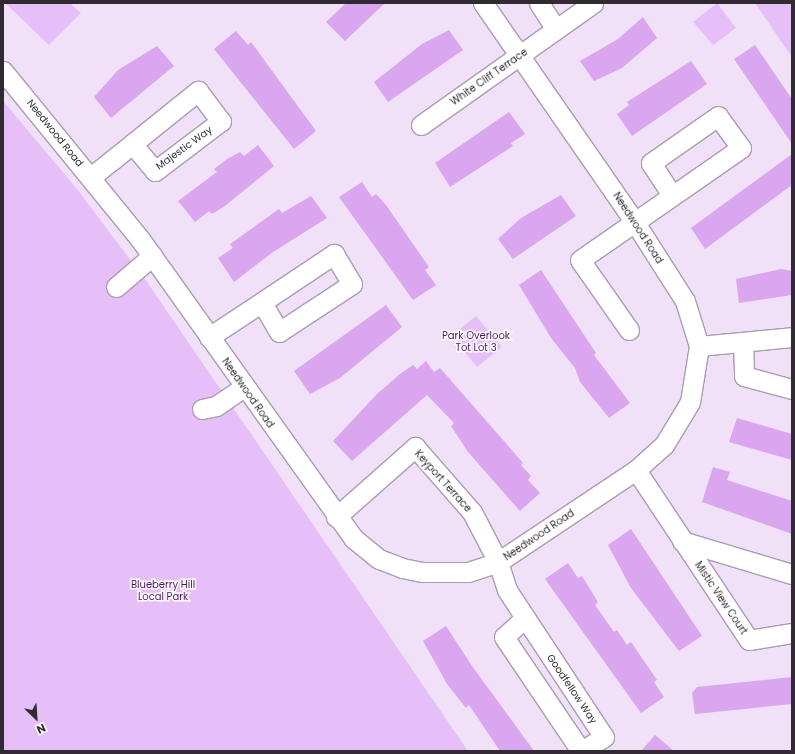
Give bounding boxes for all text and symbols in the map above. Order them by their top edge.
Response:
street label: White Cliff Terrace [448,46,530,108]
street label: Needwood Road [24,97,86,169]
street label: Majestic Way [154,124,214,172]
street label: Needwood Road [610,190,666,266]
park label: Park Overlook Tot Lot 3 [442,329,510,352]
street label: Needwood Road [219,356,277,430]
street label: Keyport Terrace [412,448,474,514]
street label: Needwood Road [501,507,577,563]
street label: Mistic View Court [692,559,750,637]
park label: Blueberry Hill Local Park [131,578,195,602]
street label: Goodfellow Way [544,652,600,726]
north arrow [16,698,56,738]
text: N [34,720,48,738]

